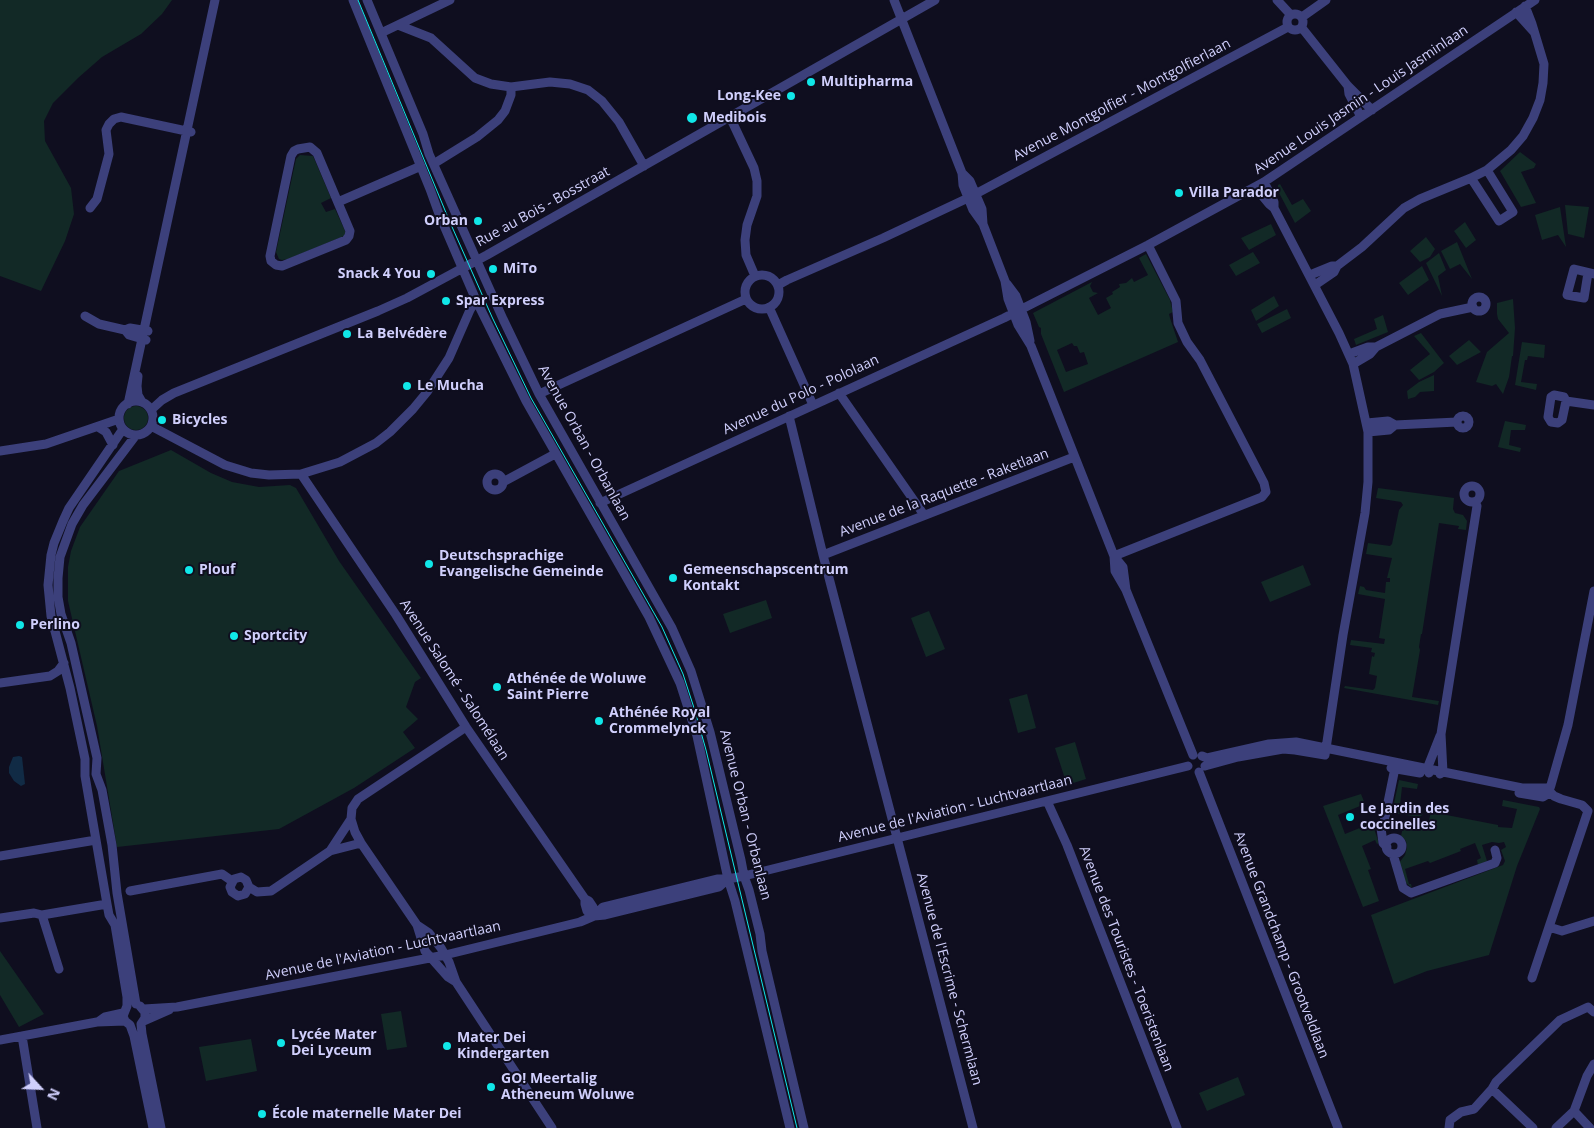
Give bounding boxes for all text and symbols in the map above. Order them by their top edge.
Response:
street label: Avenue Louis Jasmin - Louis Jasminlaan [1251,22,1471,178]
street label: Avenue Montgolfier - Montgolfierlaan [1010,35,1234,165]
place label: Multipharma [821,74,913,90]
marker: Multipharma [805,76,817,88]
place label: Long-Kee [717,88,781,104]
marker: Long-Kee [785,90,797,102]
place label: Medibois [703,110,766,126]
marker: Medibois [685,111,699,125]
street label: Rue au Bois - Bosstraat [473,163,613,251]
place label: Villa Parador [1189,185,1279,201]
marker: Villa Parador [1173,187,1185,199]
place label: Orban [424,213,468,229]
marker: Orban [472,215,484,227]
place label: MiTo [503,261,537,277]
marker: MiTo [487,263,499,275]
place label: Snack 4 You [338,266,421,282]
marker: Snack 4 You [425,268,437,280]
place label: Spar Express [456,293,544,309]
marker: Spar Express [440,295,452,307]
place label: La Belvédère [357,326,447,342]
marker: La Belvédère [341,328,353,340]
street label: Avenue du Polo - Pololaan [720,351,882,439]
street label: Avenue Orban - Orbanlaan [534,362,634,524]
place label: Le Mucha [417,378,484,394]
marker: Le Mucha [401,380,413,392]
place label: Bicycles [172,412,228,428]
marker: Bicycles [156,414,168,426]
street label: Avenue de la Raquette - Raketlaan [837,445,1051,541]
place label: Deutschsprachige Evangelische Gemeinde [439,548,603,580]
marker: Deutschsprachige Evangelische Gemeinde [423,558,435,570]
place label: Plouf [199,562,235,578]
place label: Gemeenschapscentrum Kontakt [683,562,849,594]
marker: Plouf [183,564,195,576]
marker: Gemeenschapscentrum Kontakt [667,572,679,584]
street label: Avenue Salomé - Salomélaan [396,596,512,764]
place label: Perlino [30,617,80,633]
marker: Perlino [14,619,26,631]
place label: Sportcity [244,628,307,644]
marker: Sportcity [228,630,240,642]
place label: Athénée de Woluwe Saint Pierre [507,671,646,704]
marker: Athénée de Woluwe Saint Pierre [491,681,503,693]
place label: Athénée Royal Crommelynck [609,705,710,738]
marker: Athénée Royal Crommelynck [593,715,605,727]
street label: Avenue Orban - Orbanlaan [716,728,774,902]
street label: Avenue de l'Aviation - Luchtvaartlaan [836,772,1074,846]
place label: Le Jardin des coccinelles [1360,801,1449,834]
marker: Le Jardin des coccinelles [1344,811,1356,823]
street label: Avenue Grandchamp - Grootveldlaan [1230,829,1332,1061]
street label: Avenue des Touristes - Toeristenlaan [1075,844,1177,1074]
street label: Avenue de l'Escrime - Schermlaan [913,871,985,1087]
street label: Avenue de l'Aviation - Luchtvaartlaan [264,918,502,984]
place label: Lycée Mater Dei Lyceum [291,1027,377,1060]
place label: Mater Dei Kindergarten [457,1030,550,1062]
marker: Lycée Mater Dei Lyceum [275,1037,287,1049]
marker: Mater Dei Kindergarten [441,1040,453,1052]
north arrow [15,1063,65,1113]
place label: GO! Meertalig Atheneum Woluwe [501,1071,634,1104]
marker: GO! Meertalig Atheneum Woluwe [485,1081,497,1093]
text: N [43,1085,65,1104]
place label: École maternelle Mater Dei [272,1106,462,1122]
marker: École maternelle Mater Dei [256,1108,268,1120]

